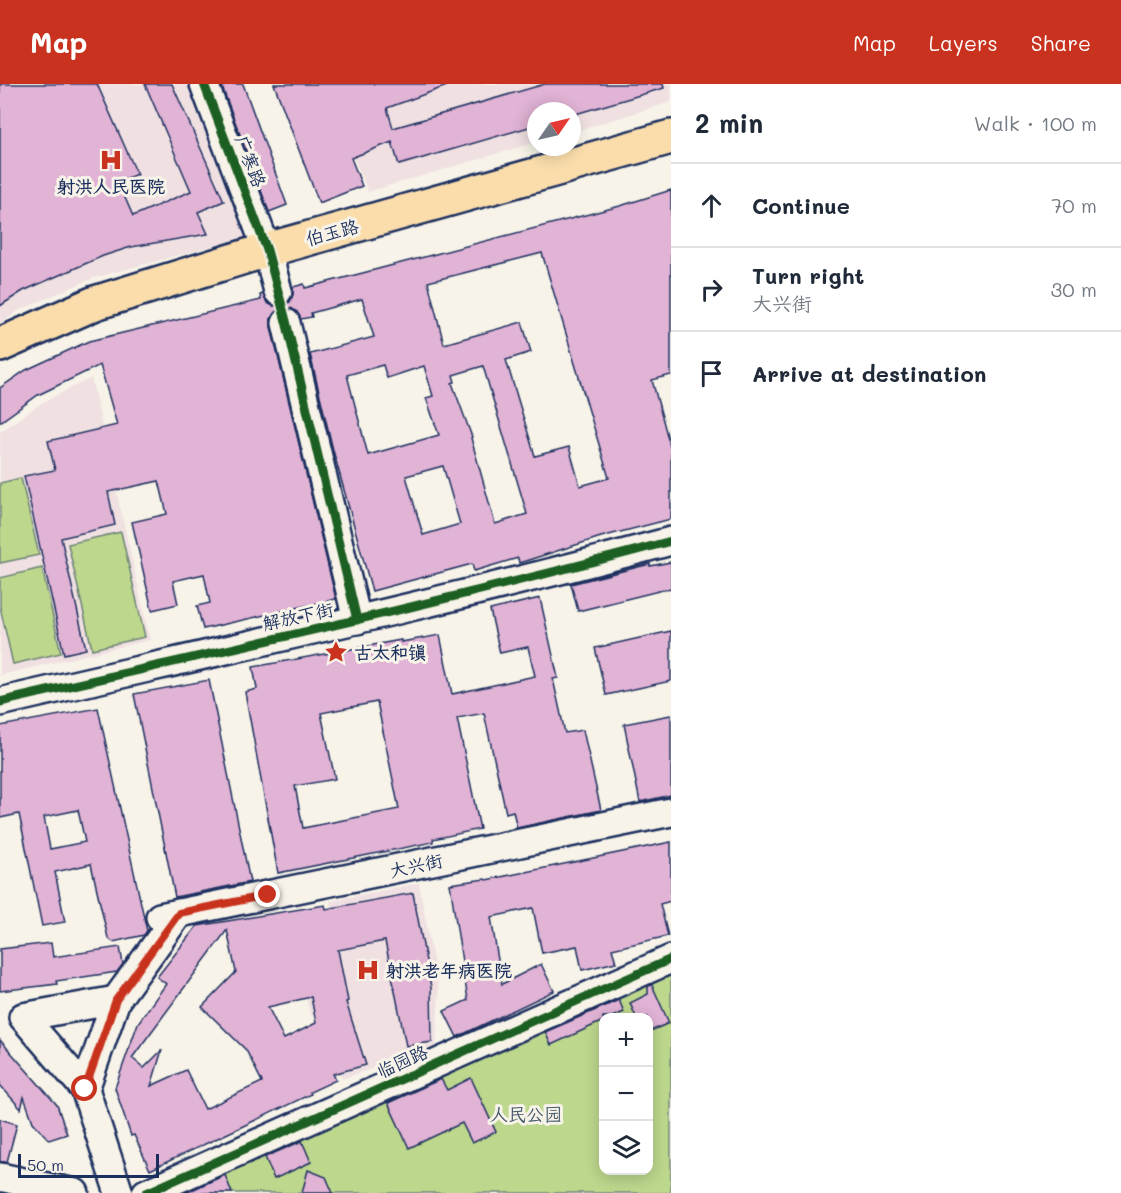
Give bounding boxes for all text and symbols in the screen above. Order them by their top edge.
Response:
text: Map [30,24,87,60]
text: Map [853,29,896,56]
text: Layers [929,29,998,56]
text: Share [1031,29,1091,56]
north arrow [527,102,581,156]
text: 2 min [695,106,763,140]
text: Walk · 100 m [974,110,1097,136]
street label: 广寒路 [230,131,272,191]
hospital icon: 射洪人民医院 [98,147,124,173]
place label: 射洪人民医院 [57,174,165,198]
icon: ahead [695,189,728,222]
text: Continue [752,191,850,220]
text: 70 m [1051,192,1097,218]
street label: 伯玉路 [303,213,361,251]
text: Turn right [752,261,864,290]
icon: right [695,273,728,306]
text: 30 m [1051,276,1097,302]
text: 大兴街 [752,290,812,316]
icon: arrive [695,357,728,390]
text: Arrive at destination [752,359,987,388]
street label: 解放下街 [260,597,336,635]
place icon: 古太和镇 [323,639,349,665]
place label: 古太和镇 [354,640,426,664]
street label: 大兴街 [387,848,445,882]
route end [254,881,280,907]
hospital icon: 射洪老年病医院 [355,957,381,983]
place label: 射洪老年病医院 [386,958,512,982]
map controls [599,1013,653,1175]
button: + [599,1013,653,1067]
street label: 临园路 [372,1039,432,1083]
button: − [599,1067,653,1121]
route start [71,1075,97,1101]
park label: 人民公园 [490,1102,562,1126]
button: layers [599,1121,653,1175]
scale bar [18,1151,159,1178]
text: 50 m [27,1154,64,1175]

